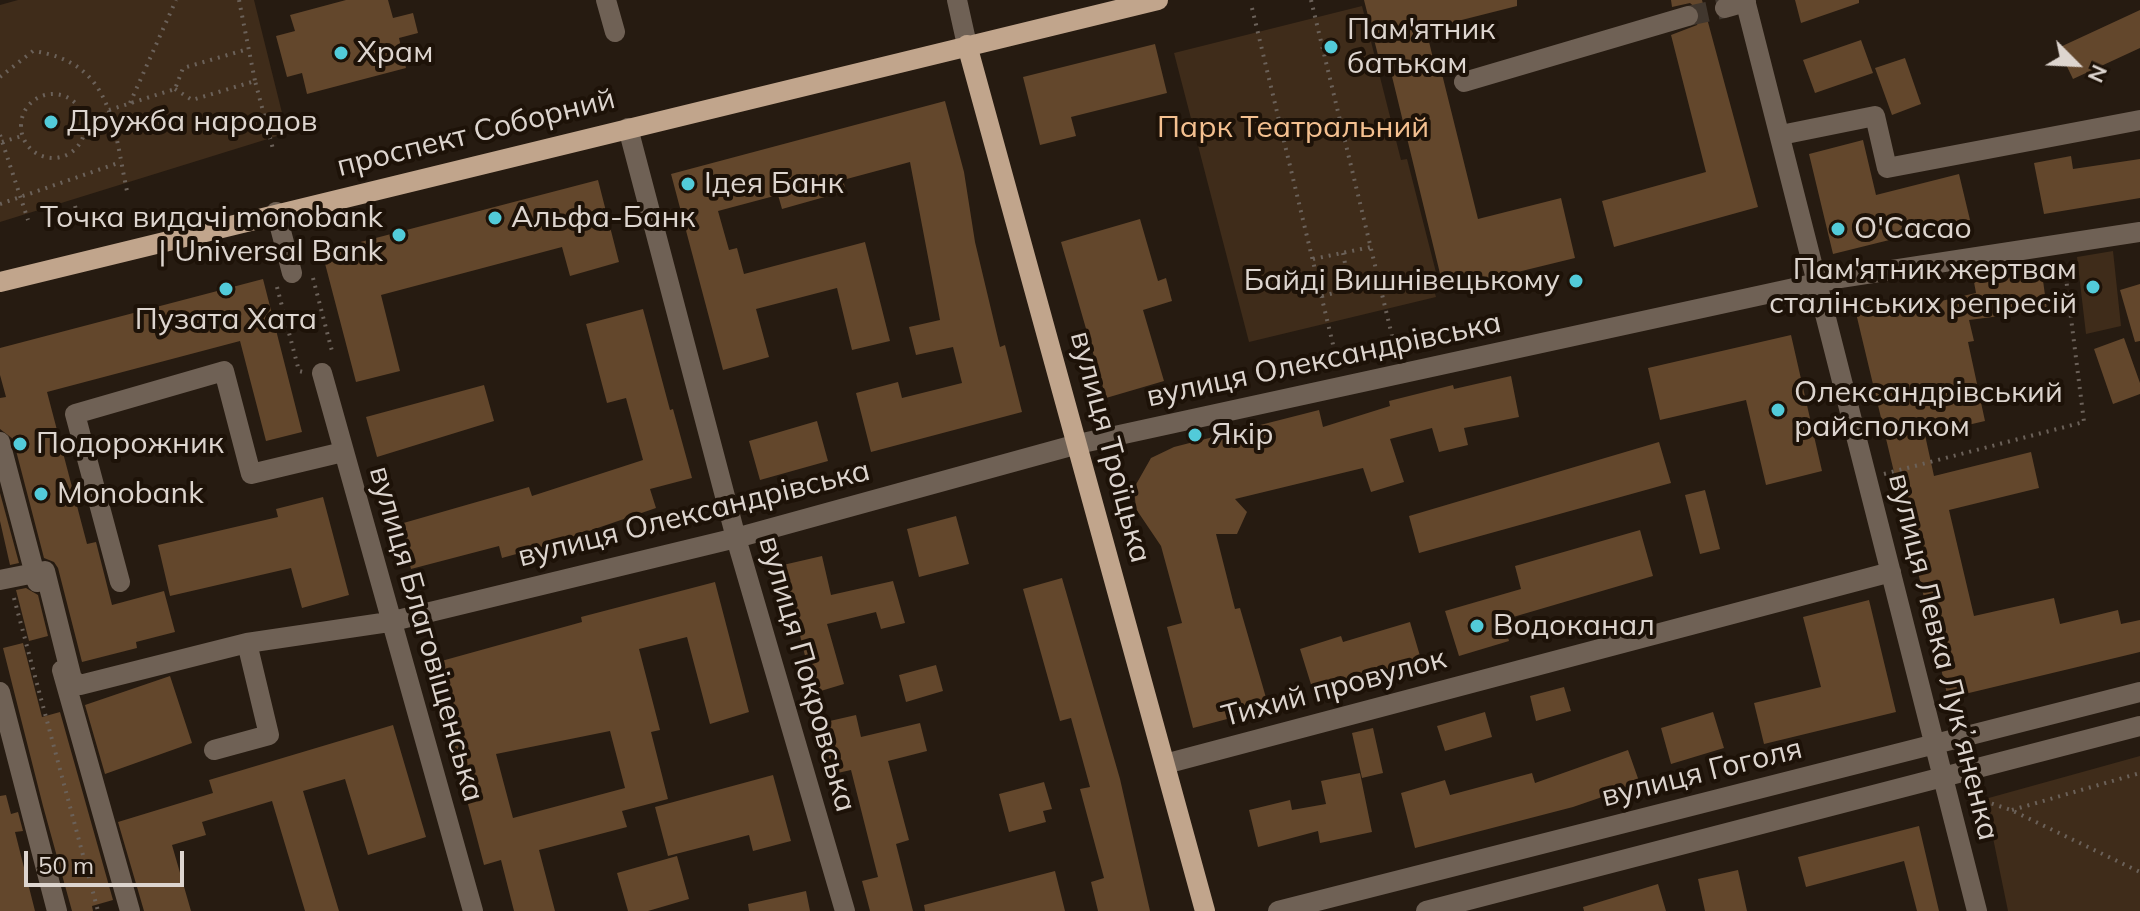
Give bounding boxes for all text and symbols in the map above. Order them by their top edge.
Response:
place label: Пам'ятник батькам [1347,12,1495,82]
north arrow [2036,24,2116,104]
place label: Храм [357,35,433,71]
marker: Пам'ятник батькам [1322,38,1340,56]
marker: Храм [332,44,350,62]
text: N [2082,60,2114,87]
street label: проспект Соборний [333,81,619,185]
place label: Дружба народов [67,104,318,140]
park label: Парк Театральний [1157,110,1429,146]
marker: Дружба народов [42,113,60,131]
place label: Ідея Банк [704,166,844,202]
marker: Ідея Банк [679,175,697,193]
place label: Точка видачі monobank | Universal Bank [40,200,383,270]
place label: Альфа-Банк [511,200,695,236]
marker: Альфа-Банк [486,209,504,227]
place label: O'Cacao [1854,211,1972,247]
marker: O'Cacao [1829,220,1847,238]
marker: Точка видачі monobank | Universal Bank [390,226,408,244]
place label: Пам'ятник жертвам сталінських репресій [1769,252,2077,322]
place label: Байді Вишнівецькому [1244,263,1560,299]
marker: Байді Вишнівецькому [1567,272,1585,290]
marker: Пам'ятник жертвам сталінських репресій [2084,278,2102,296]
marker: Пузата Хата [217,280,235,298]
place label: Пузата Хата [135,302,317,338]
street label: вулиця Олександрівська [1143,305,1505,415]
street label: вулиця Троїцька [1062,327,1158,567]
place label: Олександрівський райсполком [1794,375,2063,446]
marker: Олександрівський райсполком [1769,401,1787,419]
place label: Якір [1211,417,1274,453]
place label: Подорожник [36,426,224,462]
marker: Якір [1186,426,1204,444]
marker: Подорожник [11,435,29,453]
street label: вулиця Олександрівська [514,453,874,575]
street label: вулиця Благовіщенська [361,462,491,806]
street label: вулиця Левка Лукʼяненка [1880,470,2006,844]
place label: Monobank [57,476,204,512]
marker: Monobank [32,485,50,503]
street label: вулиця Покровська [750,532,864,816]
place label: Водоканал [1493,608,1655,644]
marker: Водоканал [1468,617,1486,635]
street label: Тихий провулок [1218,641,1450,735]
street label: вулиця Гоголя [1598,731,1806,815]
scale bar [28,835,188,885]
text: 50 m [38,850,94,880]

